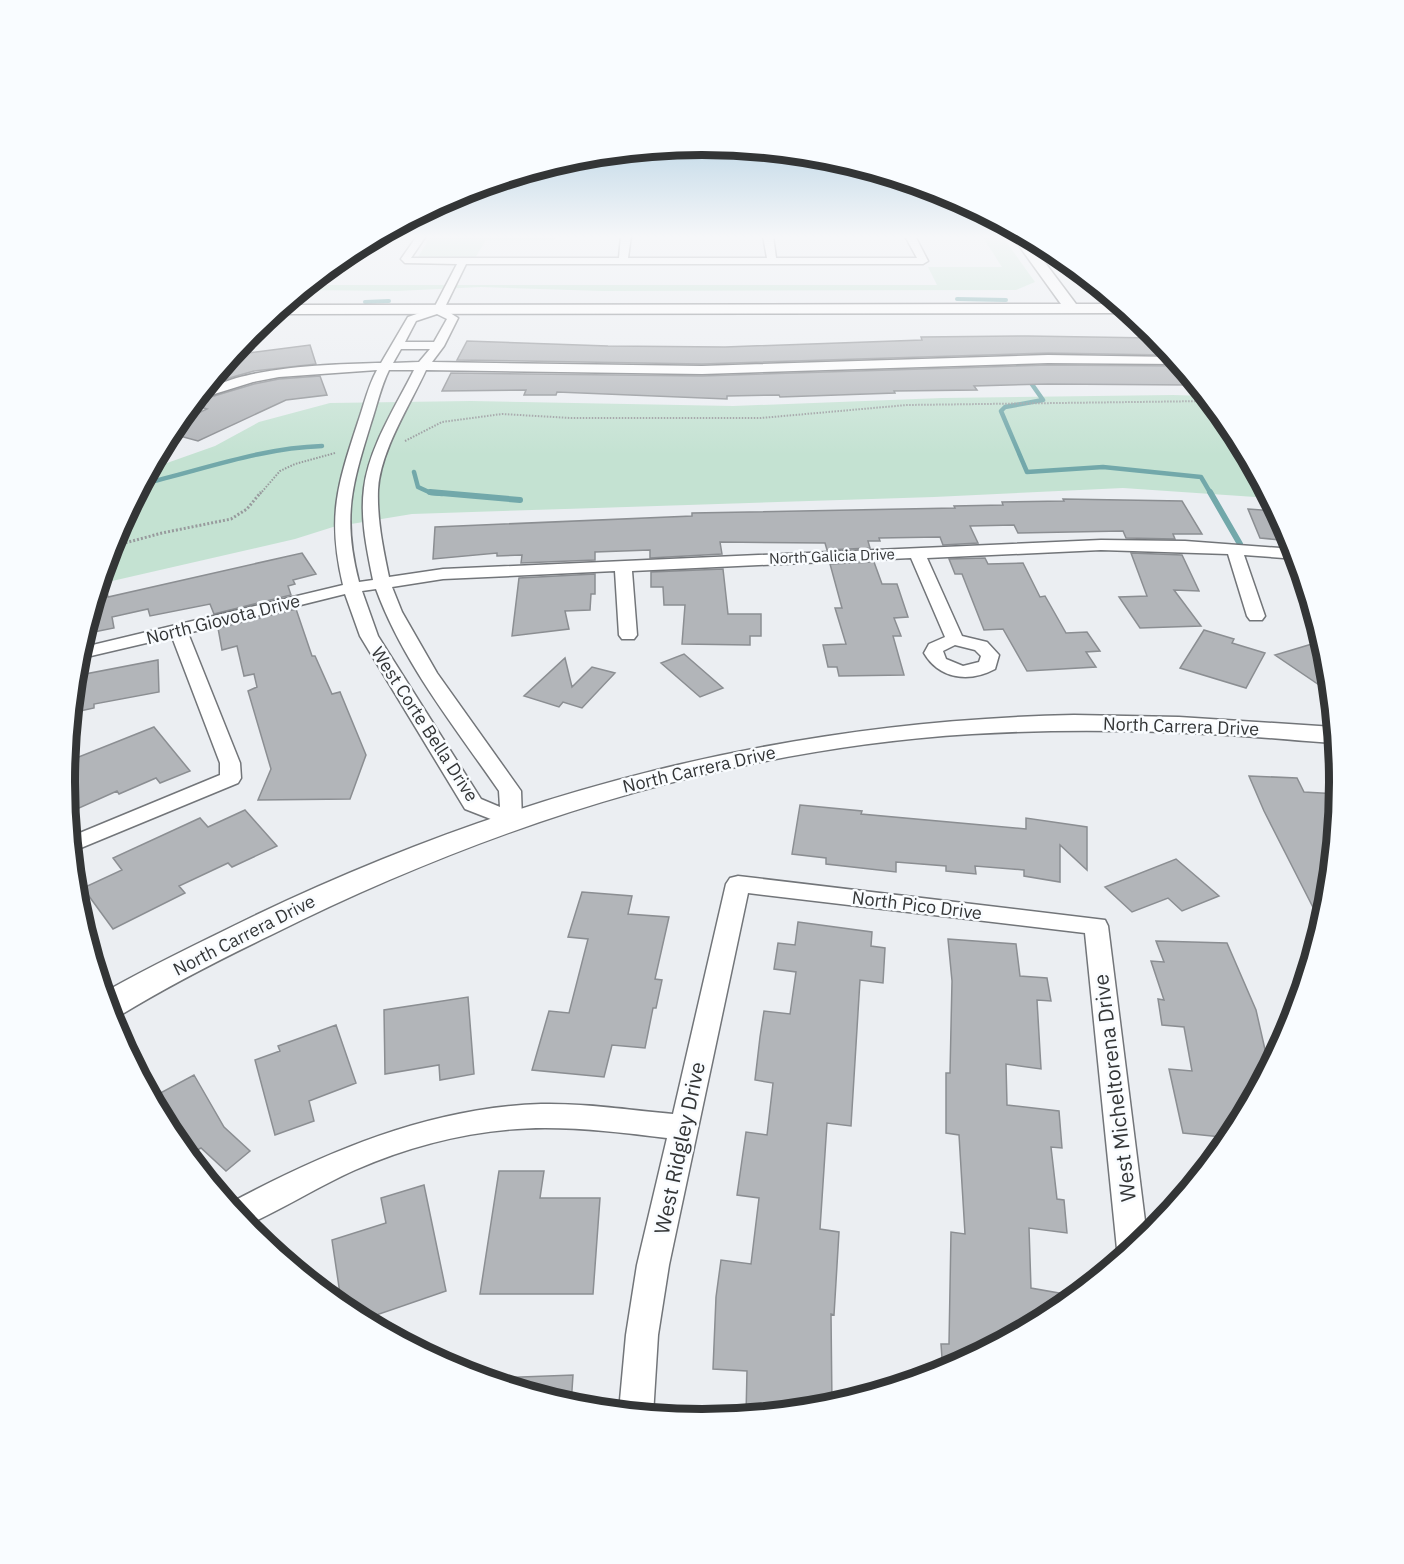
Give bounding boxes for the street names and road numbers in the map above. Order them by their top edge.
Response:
street label: North Galicia Drive [769,544,895,568]
street label: North Giovota Drive [144,589,303,649]
street label: West Corte Bella Drive [366,642,484,806]
street label: North Carrera Drive [1103,712,1260,740]
street label: North Carrera Drive [620,740,778,798]
street label: North Pico Drive [851,886,983,924]
street label: North Carrera Drive [169,889,319,981]
street label: West Micheltorena Drive [1086,973,1142,1203]
street label: West Ridgley Drive [647,1059,711,1237]

